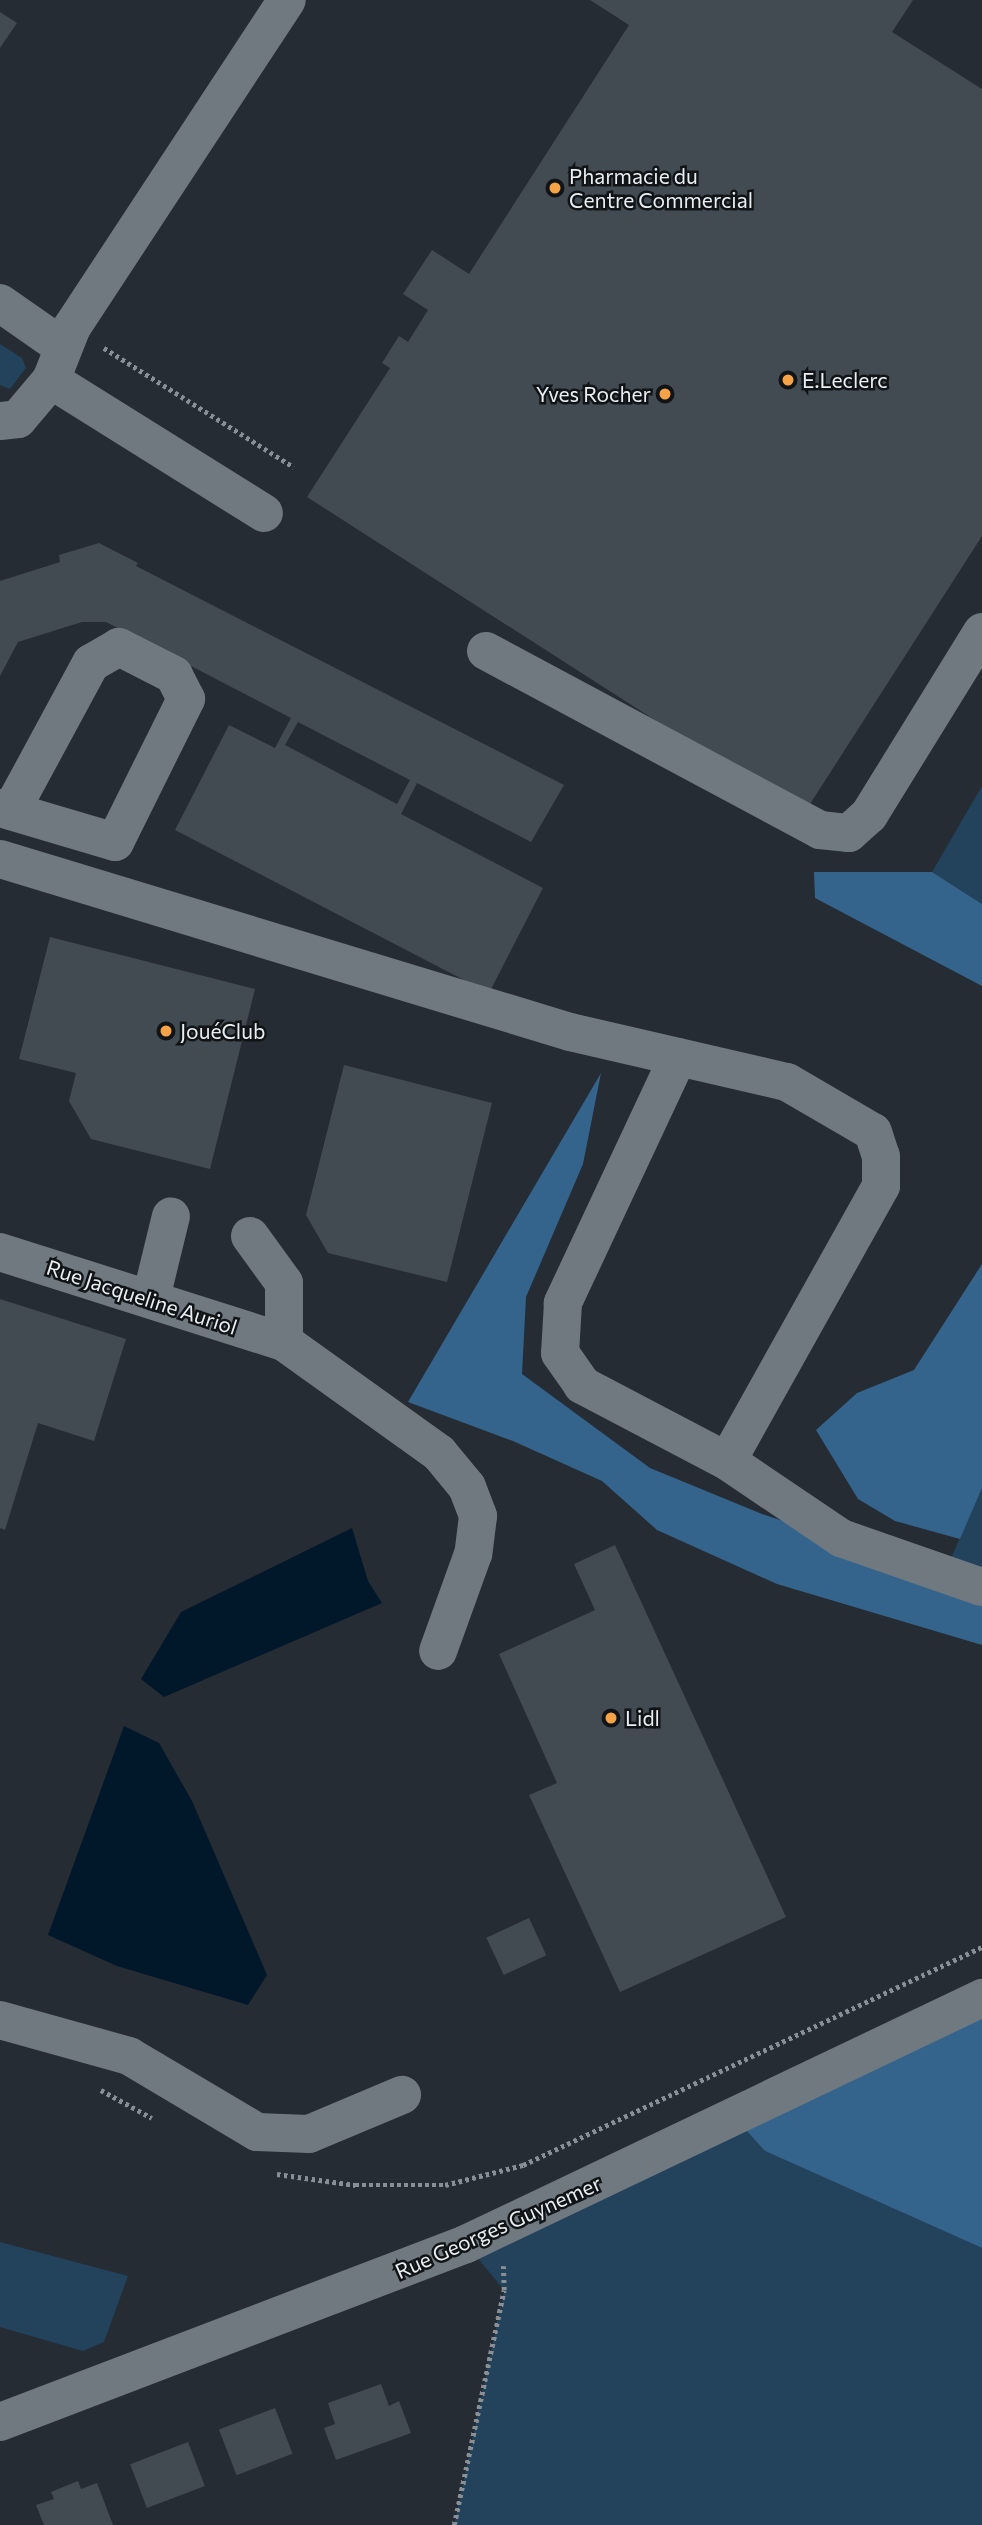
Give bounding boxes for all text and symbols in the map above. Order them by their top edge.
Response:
place label: Pharmacie du Centre Commercial [569,163,753,213]
marker: Pharmacie du Centre Commercial [547,180,563,196]
place label: E.Leclerc [802,367,888,393]
marker: E.Leclerc [780,372,796,388]
place label: Yves Rocher [536,381,651,407]
marker: Yves Rocher [657,386,673,402]
place label: JouéClub [180,1018,265,1044]
marker: JouéClub [158,1023,174,1039]
street label: Rue Jacqueline Auriol [44,1254,240,1340]
place label: Lidl [625,1705,660,1731]
marker: Lidl [603,1710,619,1726]
street label: Rue Georges Guynemer [391,2170,605,2284]

